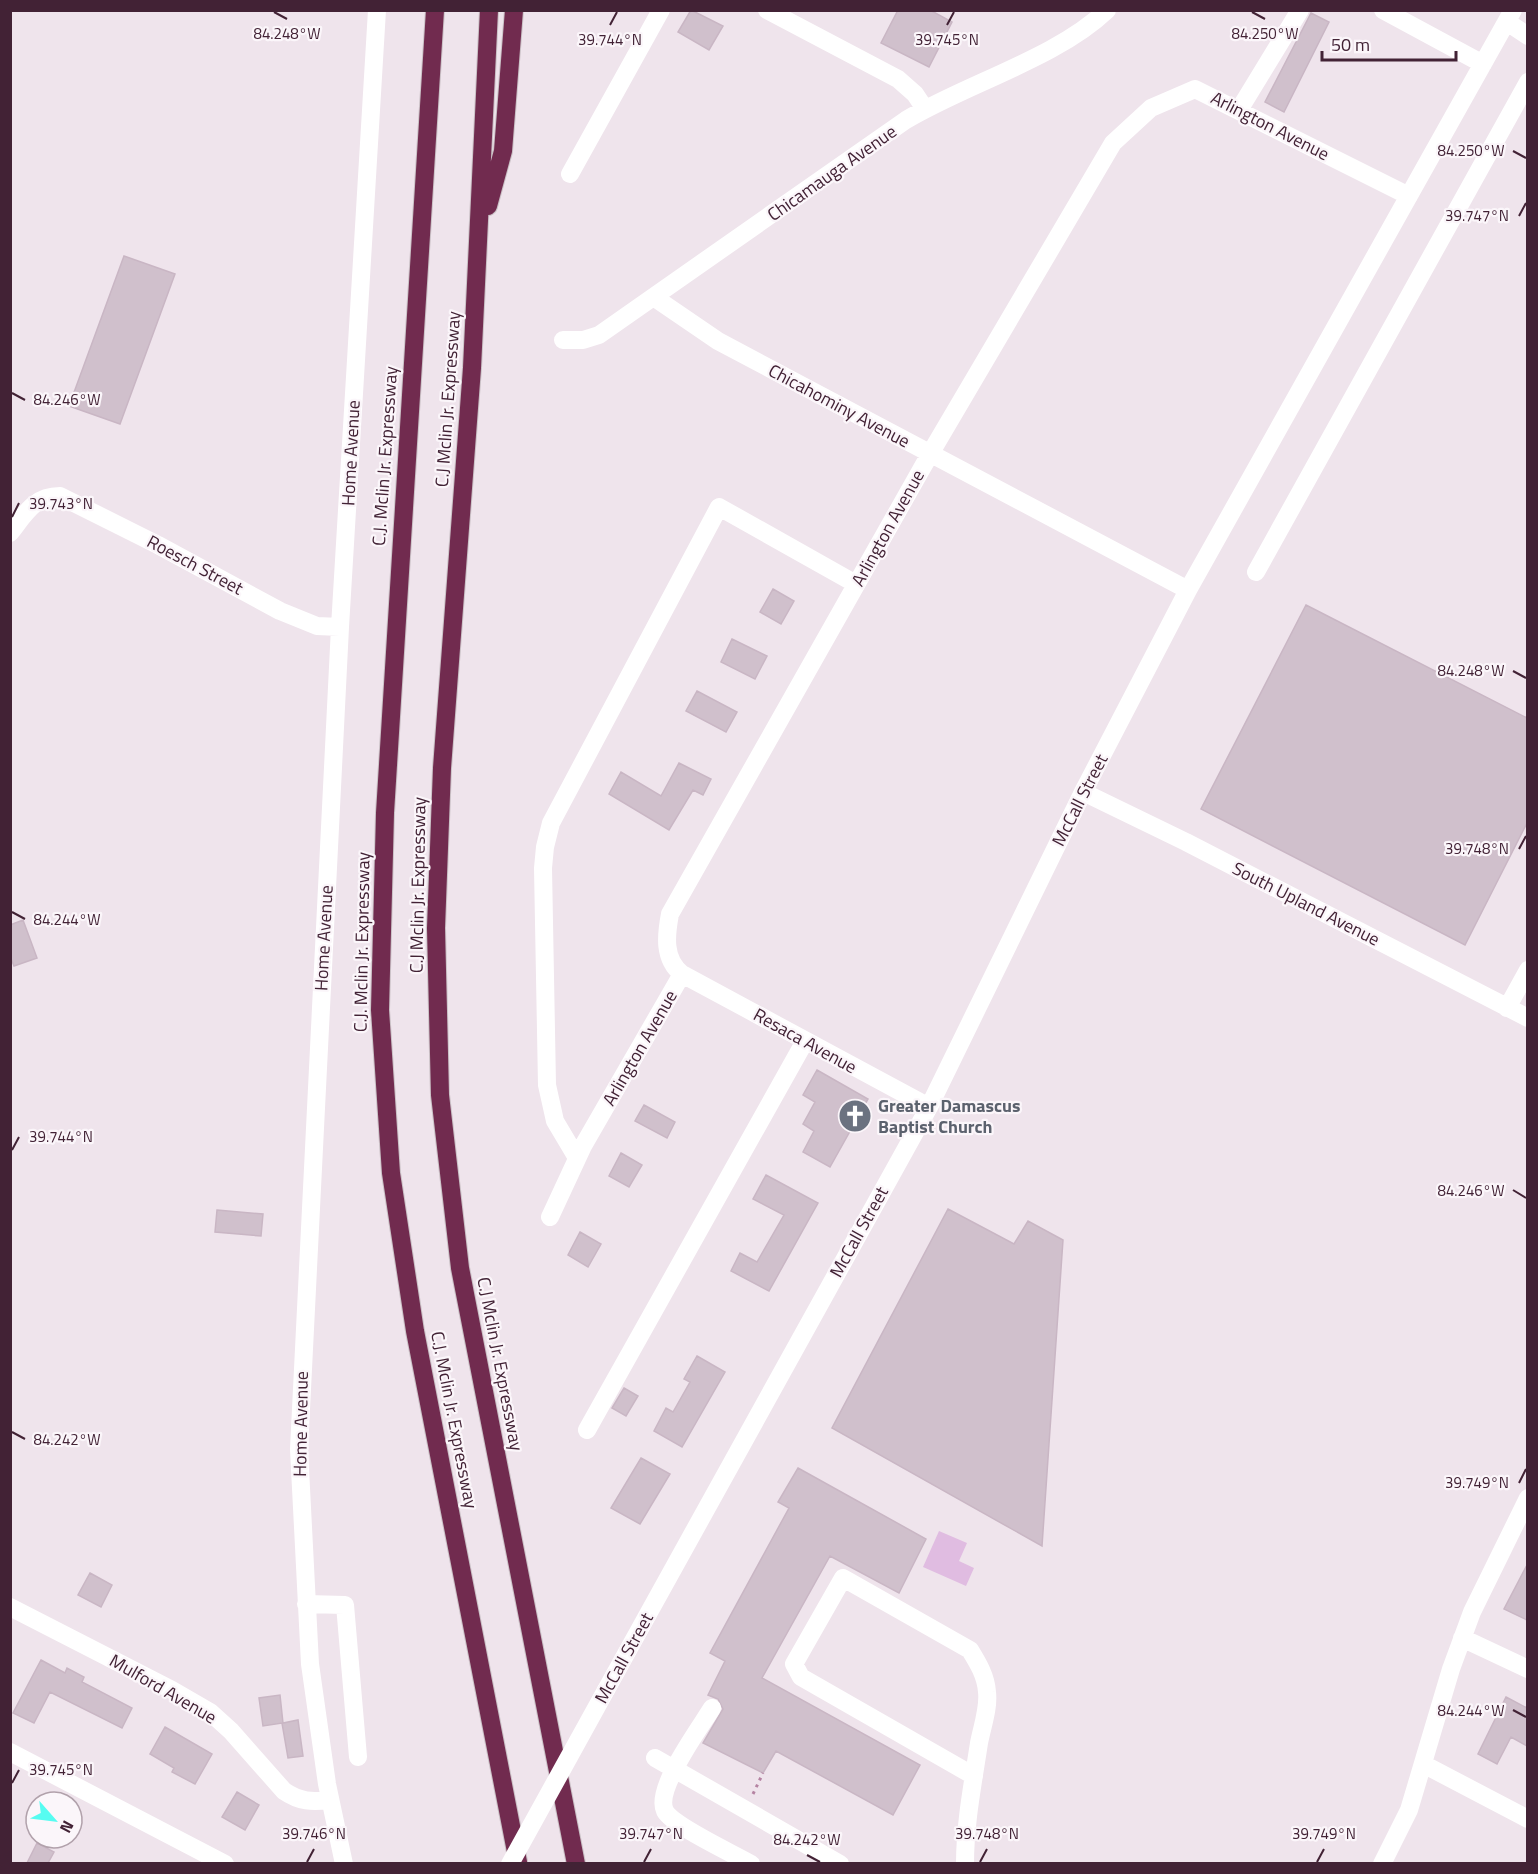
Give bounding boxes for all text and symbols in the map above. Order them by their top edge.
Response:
text: 84.248°W [254,22,320,45]
text: 84.250°W [1232,22,1298,45]
scale bar [1322,24,1456,62]
text: 39.744°N [578,28,642,51]
text: 39.745°N [915,28,979,51]
text: 50 m [1331,31,1370,58]
street label: Arlington Avenue [1206,84,1334,167]
street label: Chicamauga Avenue [762,118,902,227]
text: 84.250°W [1438,139,1504,162]
text: 39.747°N [1445,204,1509,227]
street label: C.J Mclin Jr. Expressway [428,310,467,488]
street label: Chicahominy Avenue [764,357,915,454]
street label: C.J. Mclin Jr. Expressway [365,365,404,547]
text: 84.246°W [34,388,100,411]
street label: Home Avenue [334,399,367,507]
street label: Arlington Avenue [844,464,931,591]
text: 39.743°N [29,492,93,515]
street label: Roesch Street [142,528,249,602]
text: 84.248°W [1438,659,1504,682]
street label: McCall Street [1045,748,1115,851]
street label: C.J Mclin Jr. Expressway [402,796,433,973]
text: 39.748°N [1445,837,1509,860]
street label: C.J. Mclin Jr. Expressway [346,851,377,1032]
street label: South Upland Avenue [1228,855,1385,952]
street label: Home Avenue [307,884,340,992]
text: 84.244°W [34,908,100,931]
street label: Arlington Avenue [595,985,684,1111]
street label: Resaca Avenue [749,1001,862,1080]
place label: Greater Damascus Baptist Church [878,1092,1020,1140]
church icon: Greater Damascus Baptist Church [837,1098,873,1134]
text: 39.744°N [29,1125,93,1148]
text: 84.246°W [1438,1179,1504,1202]
street label: McCall Street [822,1181,895,1282]
street label: C.J Mclin Jr. Expressway [470,1275,531,1453]
street label: C.J. Mclin Jr. Expressway [424,1329,485,1511]
street label: Home Avenue [286,1371,315,1477]
text: 84.242°W [34,1428,100,1451]
text: 39.749°N [1445,1471,1509,1494]
street label: McCall Street [587,1607,660,1708]
street label: Mulford Avenue [105,1647,222,1730]
text: 84.244°W [1438,1699,1504,1722]
text: 39.745°N [29,1758,93,1781]
north arrow [24,1790,84,1850]
text: N [54,1817,80,1838]
text: 39.746°N [282,1822,346,1845]
text: 39.747°N [619,1822,683,1845]
text: 39.748°N [955,1822,1019,1845]
text: 39.749°N [1292,1822,1356,1845]
text: 84.242°W [774,1828,840,1851]

